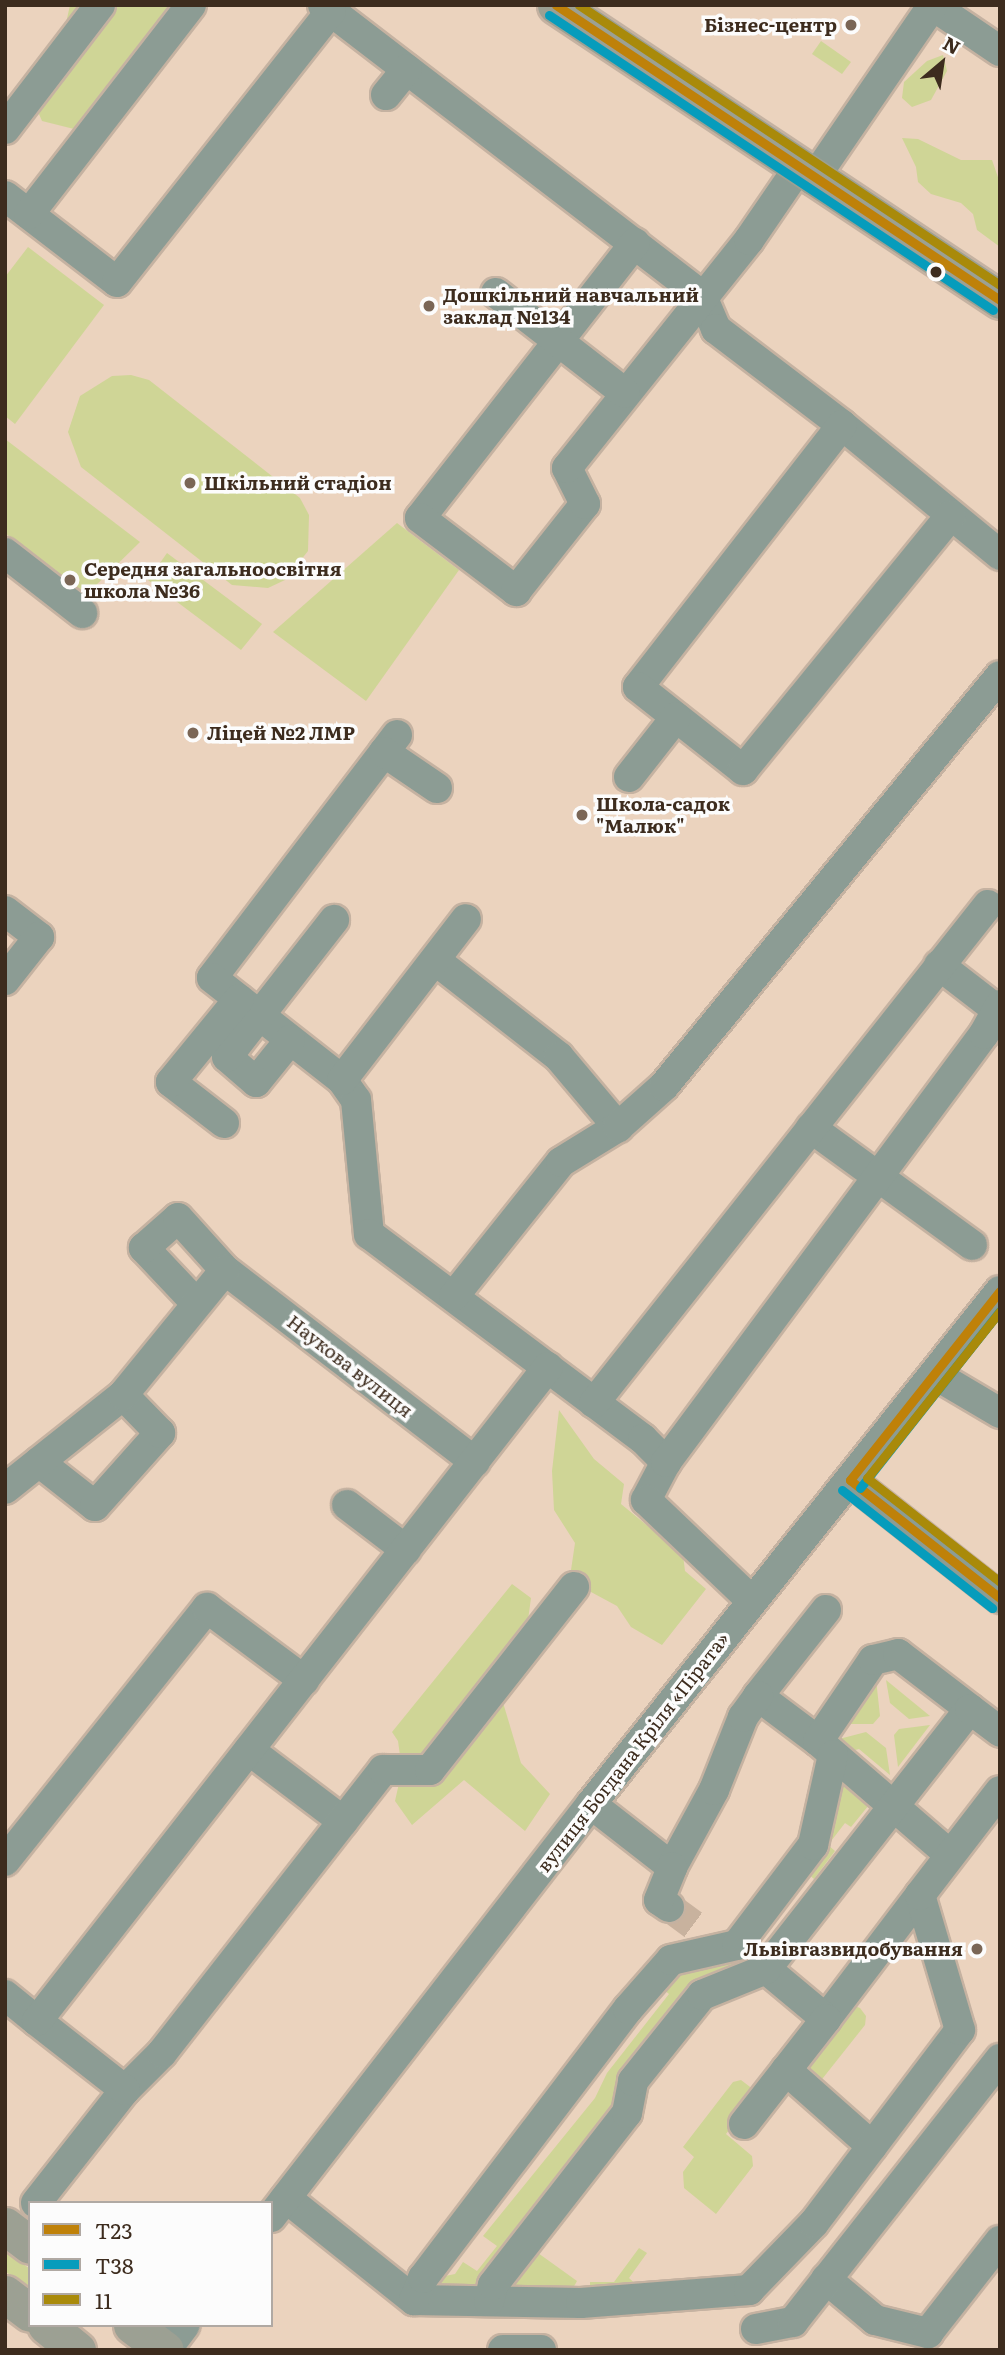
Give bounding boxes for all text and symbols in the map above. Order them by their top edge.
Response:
place label: Бізнес-центр [704,14,837,36]
marker: Бізнес-центр [843,17,859,33]
north arrow [907,28,977,98]
text: N [938,29,966,61]
unlabelled marker [929,265,943,279]
place label: Дошкільний навчальний заклад №134 [443,284,699,328]
marker: Дошкільний навчальний заклад №134 [421,298,437,314]
place label: Шкільний стадіон [204,472,392,494]
marker: Шкільний стадіон [182,475,198,491]
place label: Середня загальноосвітня школа №36 [84,558,342,602]
marker: Середня загальноосвітня школа №36 [62,572,78,588]
place label: Ліцей №2 ЛМР [207,722,355,744]
marker: Ліцей №2 ЛМР [185,725,201,741]
place label: Школа-садок "Малюк" [596,793,730,837]
marker: Школа-садок "Малюк" [574,807,590,823]
street label: Наукова вулиця [283,1310,417,1422]
street label: вулиця Богдана Кріля «Пірата» [532,1628,734,1876]
place label: Львівгазвидобування [744,1938,963,1960]
marker: Львівгазвидобування [969,1941,985,1957]
legend [28,2201,273,2327]
text: Т23 [95,2214,133,2245]
text: Т38 [95,2249,133,2280]
text: 11 [95,2284,112,2315]

